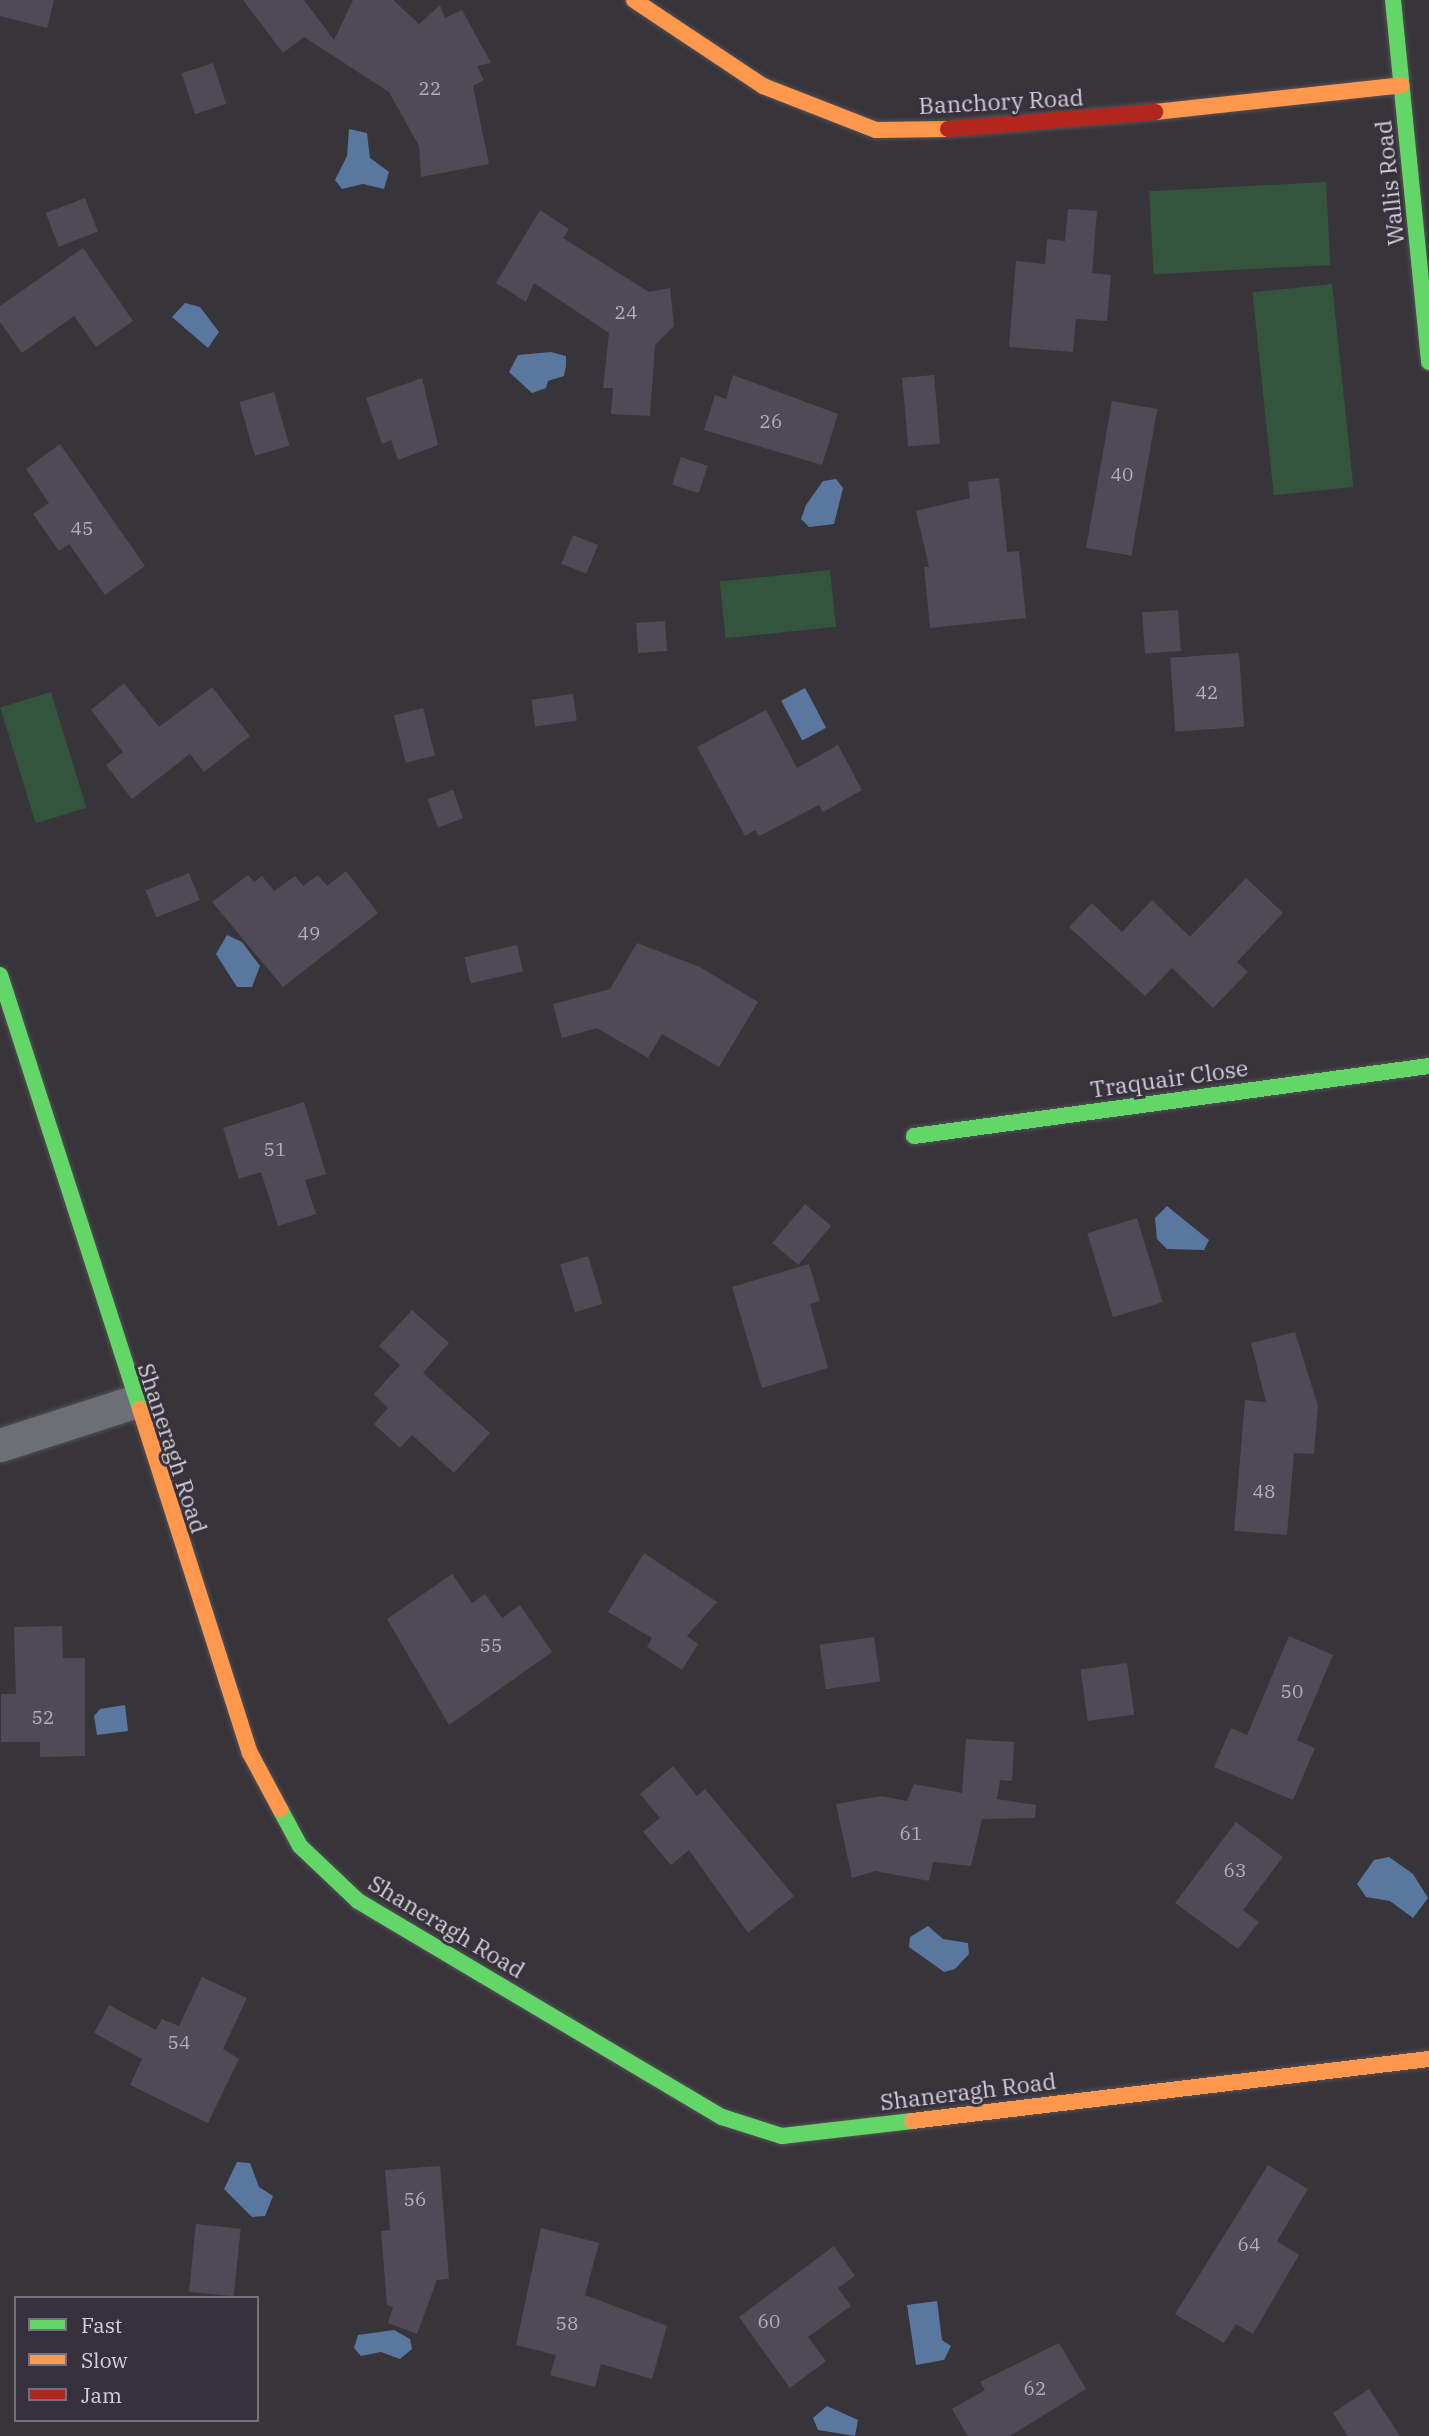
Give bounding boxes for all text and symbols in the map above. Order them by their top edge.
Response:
house number: 22 [419,78,441,100]
street label: Banchory Road [918,83,1084,119]
street label: Wallis Road [1369,119,1409,247]
house number: 24 [615,302,637,324]
house number: 26 [760,411,782,433]
house number: 40 [1111,464,1133,486]
house number: 45 [71,518,93,540]
house number: 42 [1196,682,1218,704]
house number: 49 [298,923,320,945]
street label: Traquair Close [1088,1053,1250,1103]
house number: 51 [264,1139,286,1161]
street label: Shaneragh Road [133,1359,213,1537]
house number: 48 [1253,1481,1275,1503]
house number: 55 [480,1635,502,1657]
house number: 50 [1281,1681,1303,1703]
house number: 52 [32,1707,54,1729]
house number: 61 [900,1823,922,1845]
house number: 63 [1224,1860,1246,1882]
street label: Shaneragh Road [364,1869,530,1983]
house number: 54 [168,2032,190,2054]
street label: Shaneragh Road [878,2067,1058,2115]
house number: 56 [404,2189,426,2211]
house number: 64 [1238,2234,1260,2256]
legend [14,2296,259,2422]
text: Fast [81,2311,122,2339]
house number: 60 [758,2311,780,2333]
house number: 58 [556,2313,578,2335]
text: Slow [81,2346,128,2374]
house number: 62 [1024,2378,1046,2400]
text: Jam [81,2381,122,2409]

